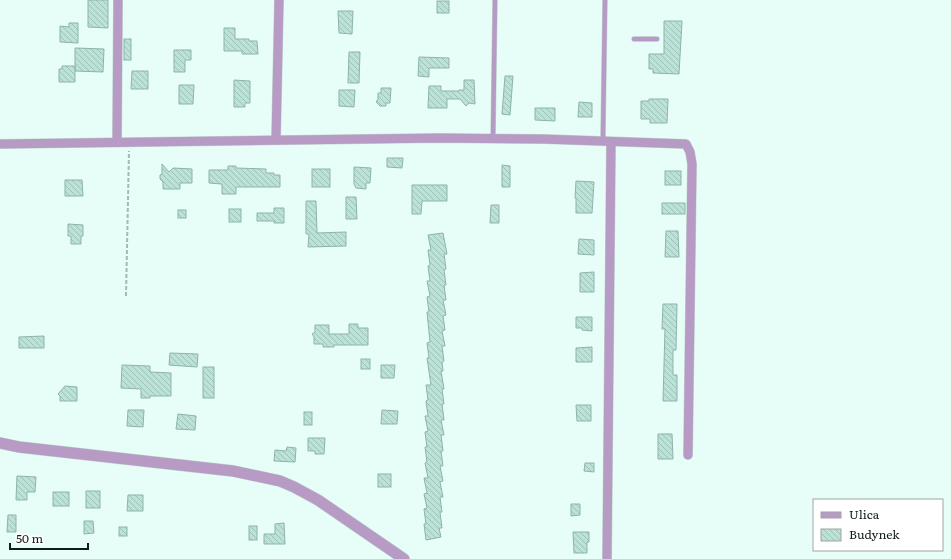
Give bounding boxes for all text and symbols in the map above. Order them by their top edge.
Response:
legend [813,499,943,551]
text: Ulica [849,505,880,523]
scale bar [10,525,88,551]
text: Budynek [849,525,900,543]
text: 50 m [16,529,43,547]

